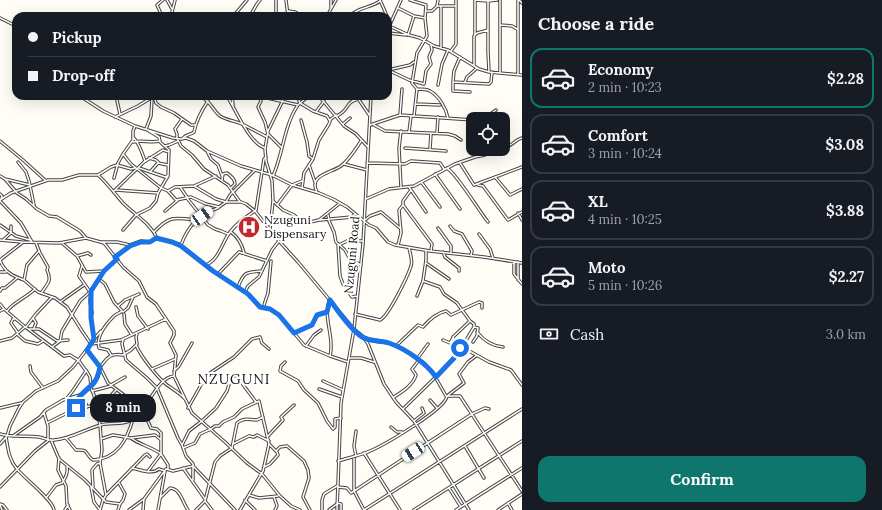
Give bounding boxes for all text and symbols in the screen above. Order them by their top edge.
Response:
text: Choose a ride [538,12,654,35]
text: Pickup [52,28,101,47]
icon: car [540,60,576,96]
text: Economy [588,60,653,79]
text: Drop-off [52,66,114,85]
text: $2.28 [827,69,864,88]
text: 2 min · 10:23 [588,79,662,96]
map controls [466,112,510,156]
button: locate [466,112,510,156]
icon: car [540,126,576,162]
text: Comfort [588,126,648,145]
text: $3.08 [825,135,864,154]
text: 3 min · 10:24 [588,145,662,162]
icon: car [540,192,576,228]
text: XL [588,192,608,211]
text: $3.88 [826,201,864,220]
car [189,204,215,228]
text: 4 min · 10:25 [588,211,662,228]
place label: Nzuguni Dispensary [264,212,327,241]
hospital icon: Nzuguni Dispensary [236,214,262,240]
street label: Nzuguni Road [341,216,362,294]
icon: car [540,258,576,294]
text: Moto [588,258,625,277]
text: $2.27 [829,267,864,286]
text: 5 min · 10:26 [588,277,662,294]
icon: cash [538,323,560,345]
text: Cash [570,325,604,344]
text: 3.0 km [826,326,866,343]
route start [451,339,469,357]
district label: NZUGUNI [197,370,271,388]
callout: 8 min [90,394,156,422]
route end [67,399,85,417]
text: 8 min [105,399,141,416]
car [400,440,426,464]
button: Confirm [538,456,866,502]

